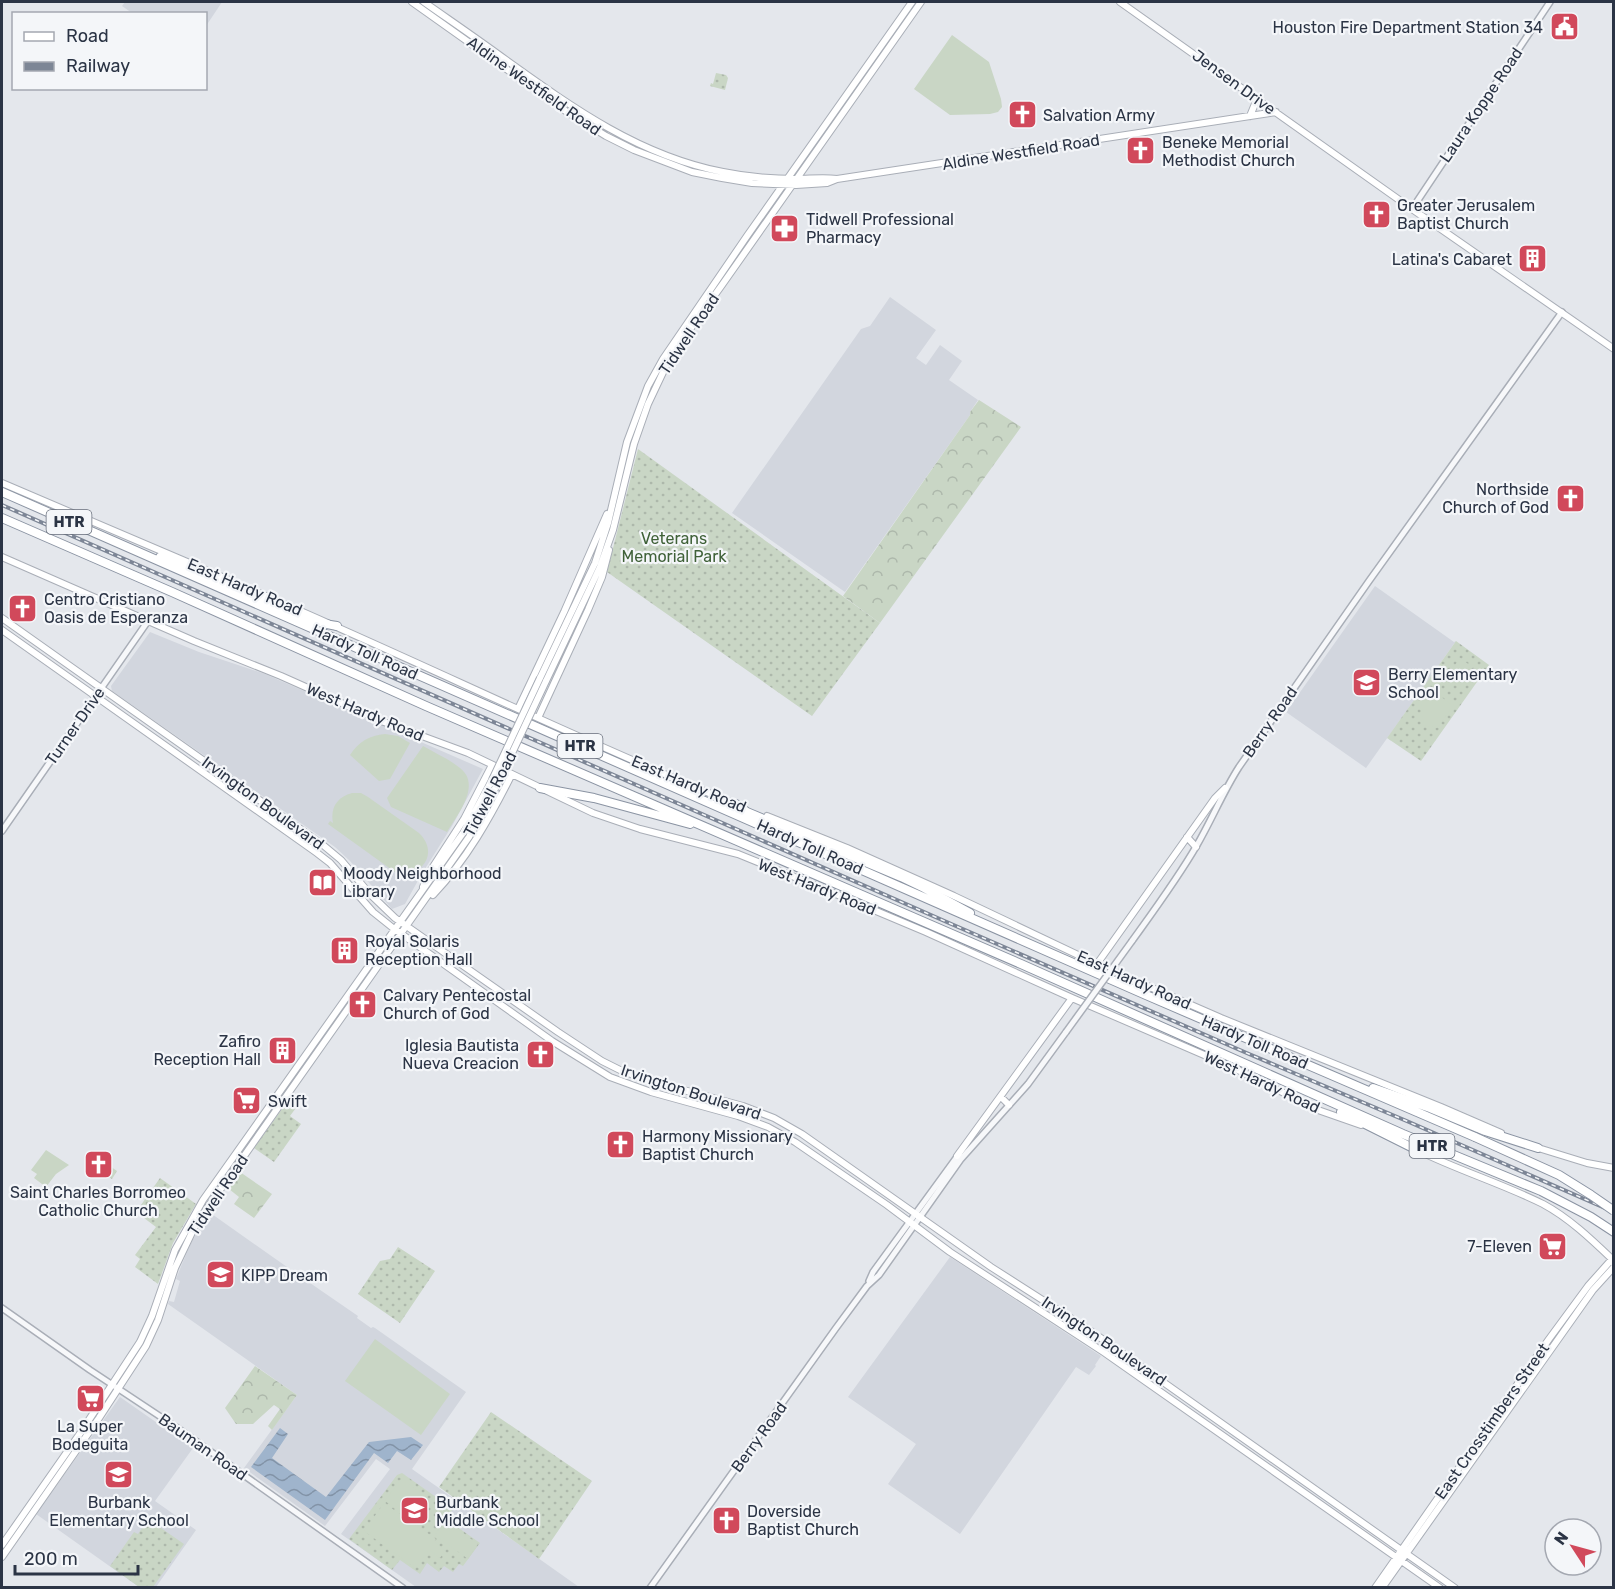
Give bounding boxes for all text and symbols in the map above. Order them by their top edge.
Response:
public building icon: Houston Fire Department Station 34 [1548,11,1580,43]
legend [12,12,207,90]
place label: Houston Fire Department Station 34 [1272,18,1543,37]
text: Road [66,25,109,47]
street label: Aldine Westfield Road [463,33,605,139]
street label: Laura Koppe Road [1436,44,1526,166]
street label: Jensen Drive [1189,45,1279,119]
text: Railway [66,55,130,77]
church icon: Salvation Army [1006,99,1038,131]
place label: Salvation Army [1043,106,1155,125]
street label: Aldine Westfield Road [941,130,1101,174]
place label: Beneke Memorial Methodist Church [1162,133,1295,170]
church icon: Beneke Memorial Methodist Church [1125,135,1157,167]
place label: Greater Jerusalem Baptist Church [1397,196,1535,233]
church icon: Greater Jerusalem Baptist Church [1360,198,1392,230]
place label: Tidwell Professional Pharmacy [806,210,954,247]
pharmacy icon: Tidwell Professional Pharmacy [769,212,801,244]
building icon: Latina's Cabaret [1517,243,1549,275]
place label: Latina's Cabaret [1392,250,1512,269]
street label: Tidwell Road [655,290,723,378]
place label: Northside Church of God [1442,480,1549,517]
church icon: Northside Church of God [1554,482,1586,514]
road number: HTR [46,510,92,534]
park label: Veterans Memorial Park [622,529,727,566]
street label: East Hardy Road [185,554,305,620]
place label: Centro Cristiano Oasis de Esperanza [44,590,188,627]
church icon: Centro Cristiano Oasis de Esperanza [7,592,39,624]
street label: Hardy Toll Road [309,620,421,684]
place label: Berry Elementary School [1388,665,1518,702]
school or university icon: Berry Elementary School [1351,667,1383,699]
street label: West Hardy Road [303,679,427,745]
street label: Turner Drive [41,683,109,769]
street label: Berry Road [1239,683,1301,761]
road number: HTR [558,734,602,758]
street label: Tidwell Road [460,748,520,840]
street label: East Hardy Road [629,751,749,817]
street label: Irvington Boulevard [198,752,328,854]
street label: Hardy Toll Road [754,815,866,879]
street label: West Hardy Road [755,855,879,919]
place label: Moody Neighborhood Library [343,864,502,901]
library icon: Moody Neighborhood Library [306,866,338,898]
place label: Royal Solaris Reception Hall [365,932,473,969]
building icon: Royal Solaris Reception Hall [328,934,360,966]
street label: East Hardy Road [1074,946,1194,1014]
place label: Calvary Pentecostal Church of God [383,986,531,1023]
church icon: Calvary Pentecostal Church of God [346,988,378,1020]
street label: Hardy Toll Road [1199,1011,1311,1073]
place label: Zafiro Reception Hall [153,1032,261,1069]
building icon: Zafiro Reception Hall [266,1034,298,1066]
place label: Iglesia Bautista Nueva Creacion [402,1036,519,1073]
church icon: Iglesia Bautista Nueva Creacion [524,1038,556,1070]
street label: West Hardy Road [1201,1047,1323,1117]
street label: Irvington Boulevard [618,1060,764,1124]
supermarket icon: Swift [231,1085,263,1117]
place label: Swift [268,1092,307,1111]
place label: Harmony Missionary Baptist Church [642,1127,793,1164]
church icon: Harmony Missionary Baptist Church [605,1129,637,1161]
road number: HTR [1410,1134,1454,1158]
church icon: Saint Charles Borromeo Catholic Church [82,1148,114,1180]
street label: Tidwell Road [184,1151,252,1239]
place label: Saint Charles Borromeo Catholic Church [10,1183,186,1220]
supermarket icon: 7-Eleven [1537,1230,1569,1262]
place label: 7-Eleven [1467,1237,1532,1256]
school or university icon: KIPP Dream [204,1259,236,1291]
place label: KIPP Dream [241,1266,328,1285]
street label: Irvington Boulevard [1038,1292,1170,1390]
street label: East Crosstimbers Street [1431,1339,1553,1503]
supermarket icon: La Super Bodeguita [74,1382,106,1414]
street label: Berry Road [727,1398,791,1476]
street label: Bauman Road [155,1409,251,1485]
place label: La Super Bodeguita [52,1417,128,1454]
school or university icon: Burbank Elementary School [103,1458,135,1490]
place label: Burbank Elementary School [49,1493,189,1530]
place label: Burbank Middle School [436,1493,539,1530]
school or university icon: Burbank Middle School [399,1495,431,1527]
place label: Doverside Baptist Church [747,1502,859,1539]
church icon: Doverside Baptist Church [710,1504,742,1536]
north arrow [1543,1517,1603,1577]
text: N [1550,1528,1572,1549]
scale bar [15,1538,138,1576]
text: 200 m [24,1548,78,1570]

